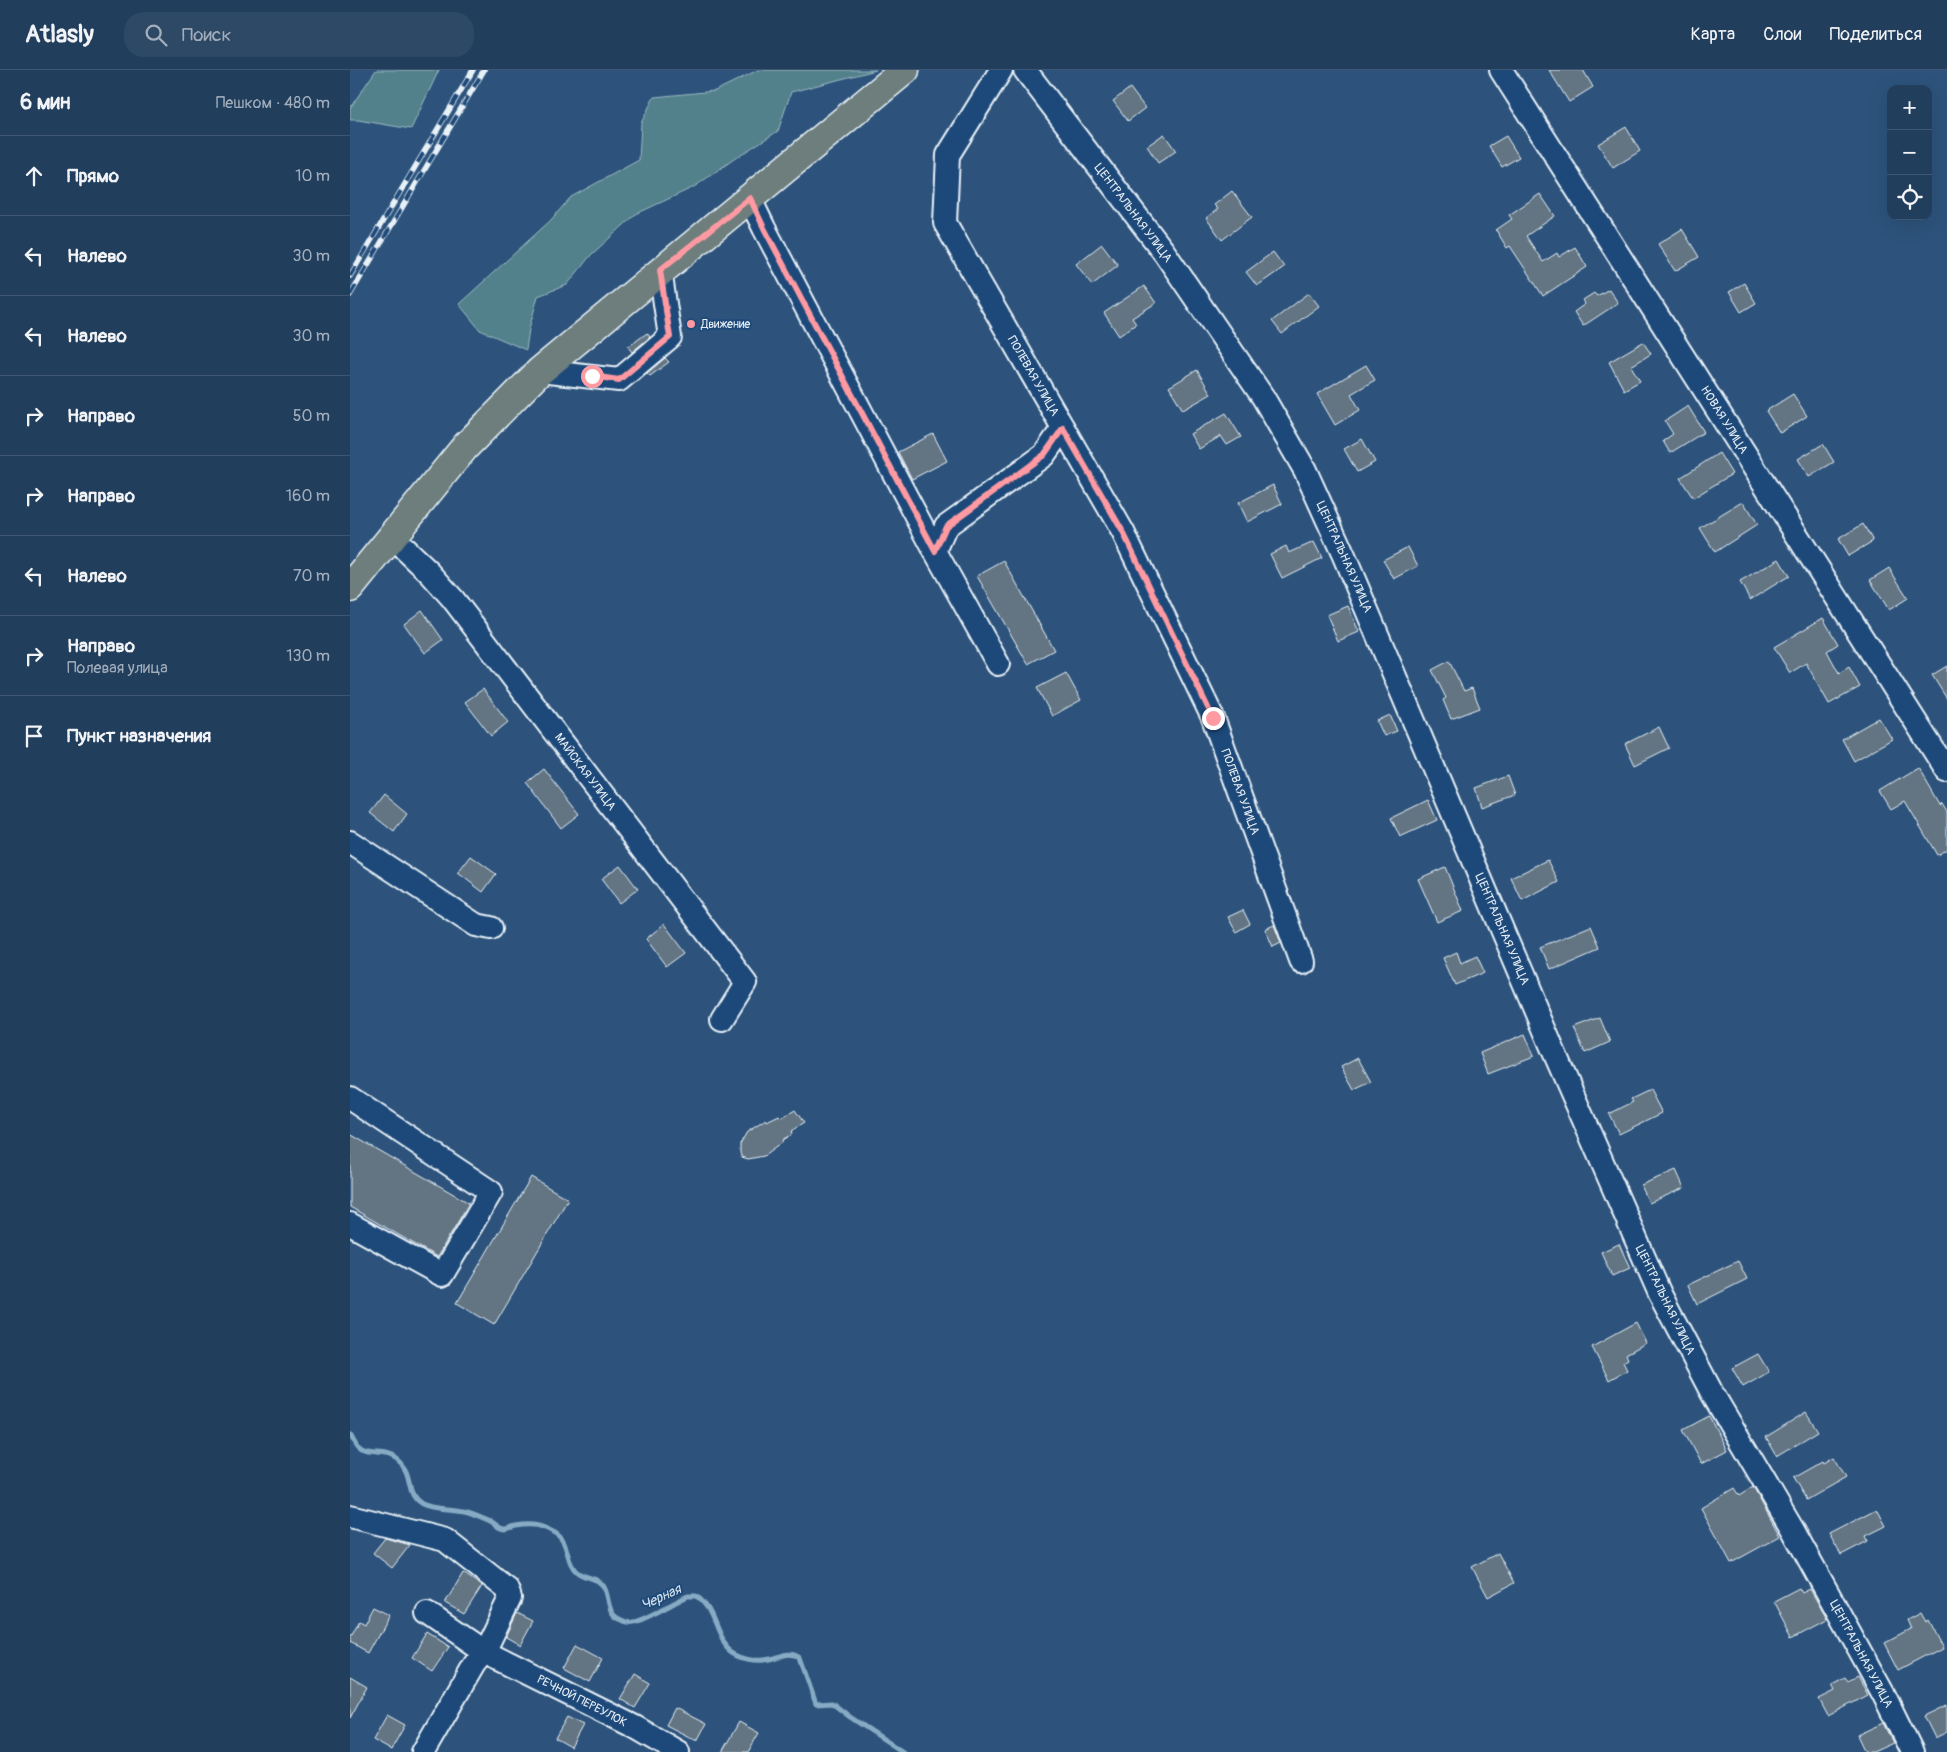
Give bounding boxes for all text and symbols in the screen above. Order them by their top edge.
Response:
search box [124,12,474,57]
text: Atlasly [25,20,94,49]
icon: search [142,21,170,49]
text: Поиск [182,23,231,47]
text: Карта [1691,23,1735,46]
text: Слои [1763,23,1801,46]
text: Поделиться [1829,23,1922,46]
map controls [1887,85,1932,220]
button: + [1887,85,1932,130]
text: 6 мин [20,89,70,116]
text: Пешком · 480 m [216,93,330,113]
button: − [1887,130,1932,175]
street label: ЦЕНТРАЛЬНАЯ УЛИЦА [1091,161,1175,266]
icon: ahead [20,162,48,190]
text: Прямо [67,164,119,188]
text: 10 m [295,166,330,186]
button: locate [1887,175,1932,220]
icon: left [20,242,48,270]
text: Налево [67,244,127,268]
text: 30 m [292,246,330,266]
place label: Движение [700,317,750,332]
marker: Движение [685,318,697,330]
icon: left [20,322,48,350]
text: Налево [67,324,127,348]
text: 30 m [292,326,330,346]
street label: ПОЛЕВАЯ УЛИЦА [1004,333,1062,419]
route start [581,365,604,388]
street label: НОВАЯ УЛИЦА [1697,383,1751,457]
icon: right [20,402,48,430]
text: Направо [67,404,135,428]
text: 50 m [293,406,330,426]
icon: right [20,482,48,510]
text: Направо [67,484,135,508]
text: 160 m [286,486,330,506]
street label: ЦЕНТРАЛЬНАЯ УЛИЦА [1313,499,1375,615]
icon: left [20,562,48,590]
text: Налево [67,564,127,588]
text: 70 m [293,566,330,586]
text: Направо [67,634,135,658]
icon: right [20,642,48,670]
text: 130 m [286,646,330,666]
text: Полевая улица [67,658,168,678]
route end [1202,707,1225,730]
icon: arrive [20,722,48,750]
text: Пункт назначения [67,724,211,748]
street label: МАЙСКАЯ УЛИЦА [551,730,619,814]
street label: ПОЛЕВАЯ УЛИЦА [1218,747,1263,837]
street label: ЦЕНТРАЛЬНАЯ УЛИЦА [1472,871,1532,987]
street label: ЦЕНТРАЛЬНАЯ УЛИЦА [1632,1243,1698,1357]
water label: Черная [638,1580,685,1614]
street label: ЦЕНТРАЛЬНАЯ УЛИЦА [1826,1597,1896,1711]
street label: РЕЧНОЙ ПЕРЕУЛОК [534,1672,630,1730]

